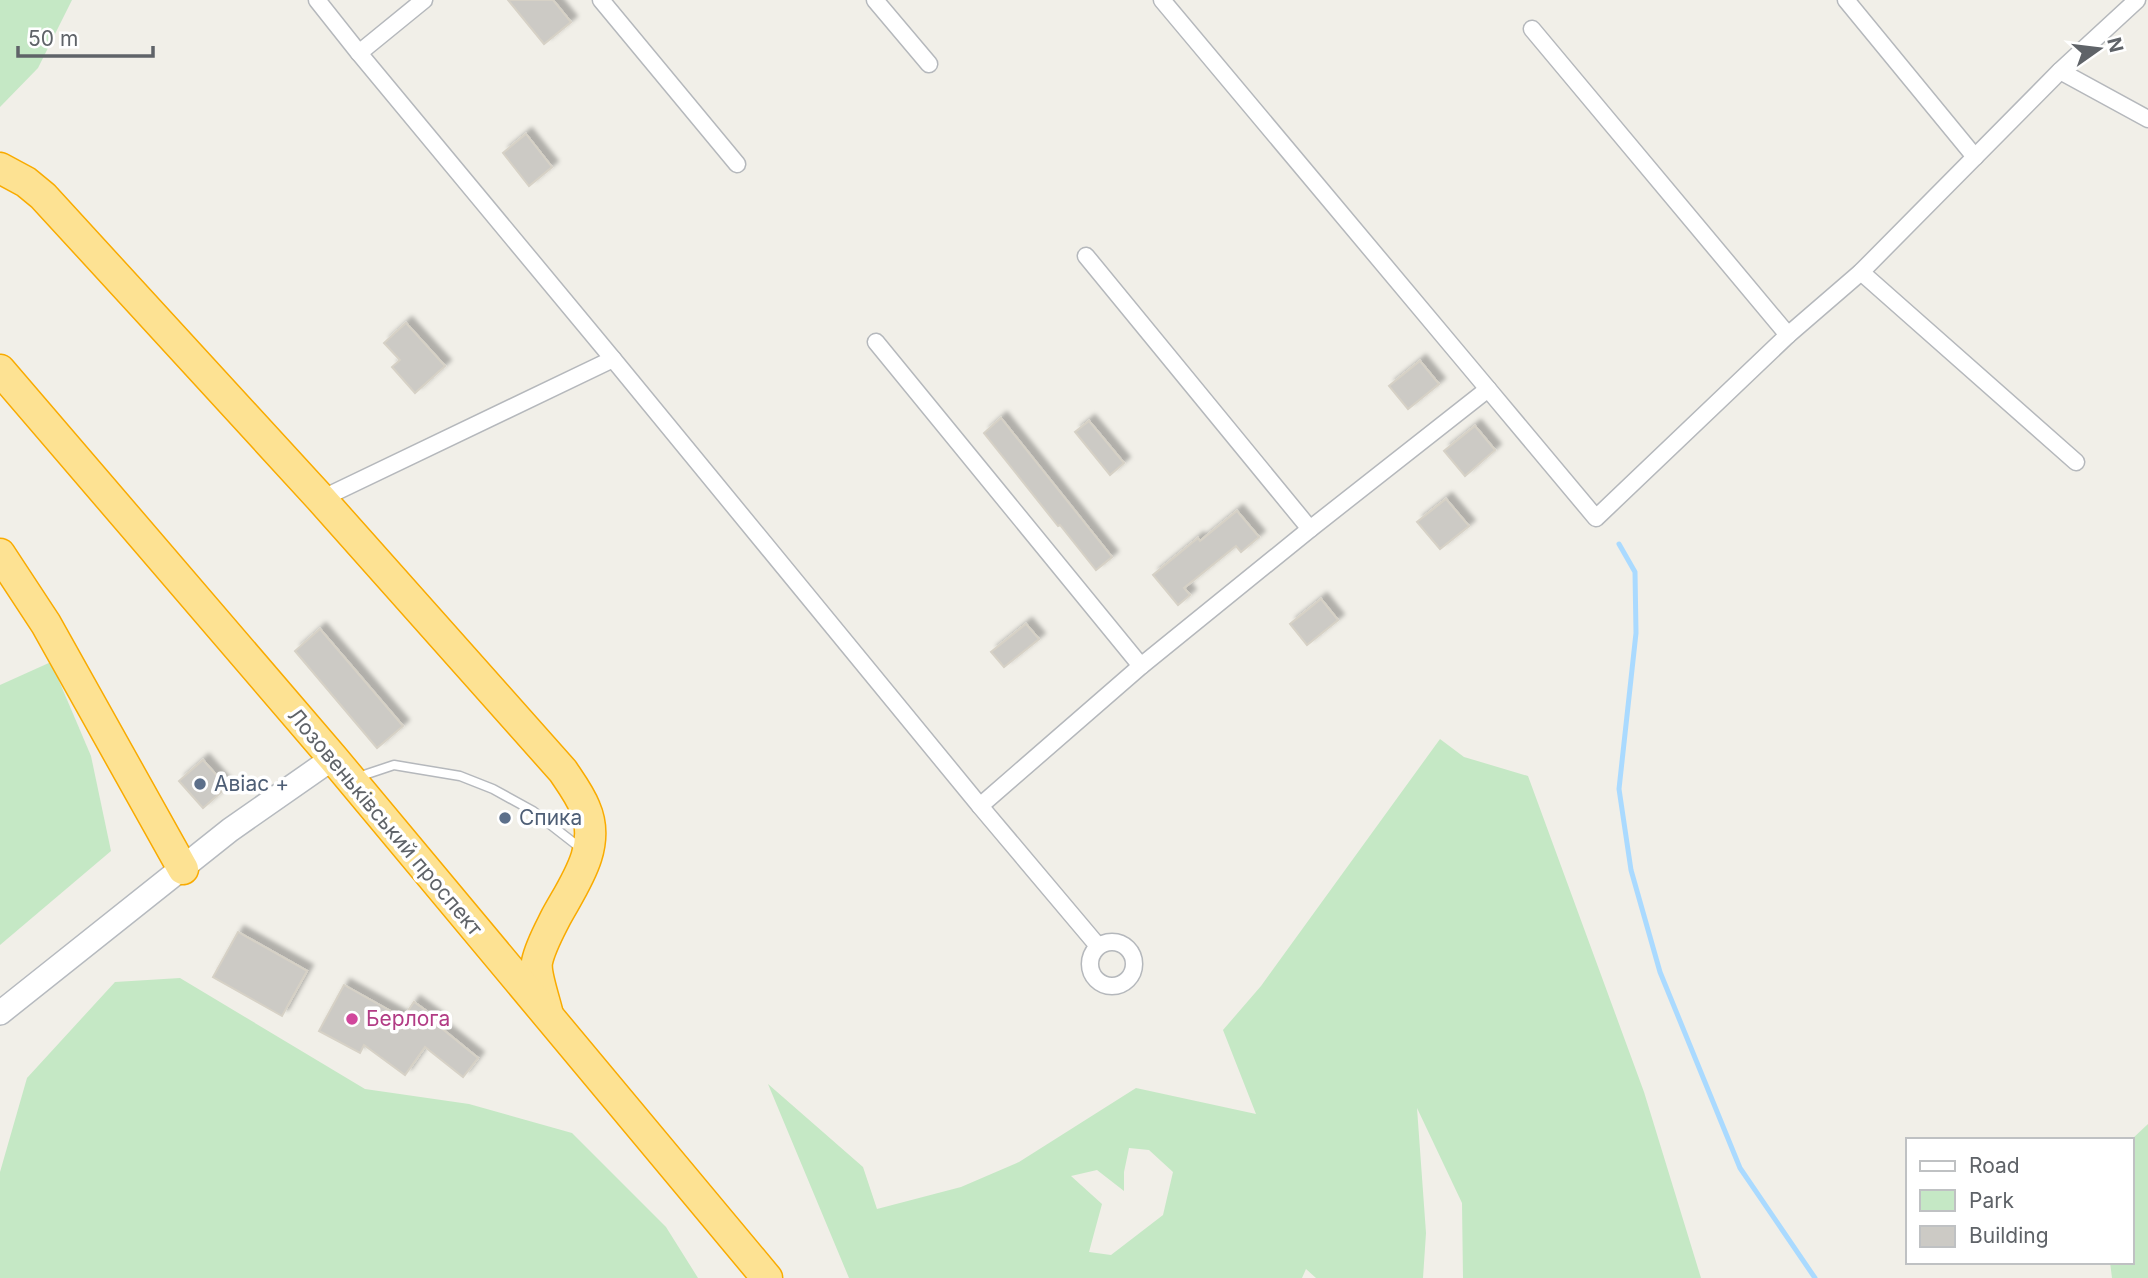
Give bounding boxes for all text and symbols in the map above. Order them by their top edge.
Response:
scale bar [18,14,152,58]
north arrow [2064,14,2134,84]
text: 50 m [28,26,78,51]
text: N [2102,35,2128,55]
street label: Лозовеньківський проспект [283,703,488,941]
place label: Авiас + [214,771,289,796]
marker: Авiас + [192,776,208,792]
place label: Спика [519,805,582,830]
marker: Спика [497,810,513,826]
place label: Берлога [366,1006,450,1031]
marker: Берлога [344,1011,360,1027]
legend [1906,1138,2134,1264]
text: Road [1969,1153,2020,1178]
text: Park [1969,1188,2014,1213]
text: Building [1969,1223,2049,1248]

